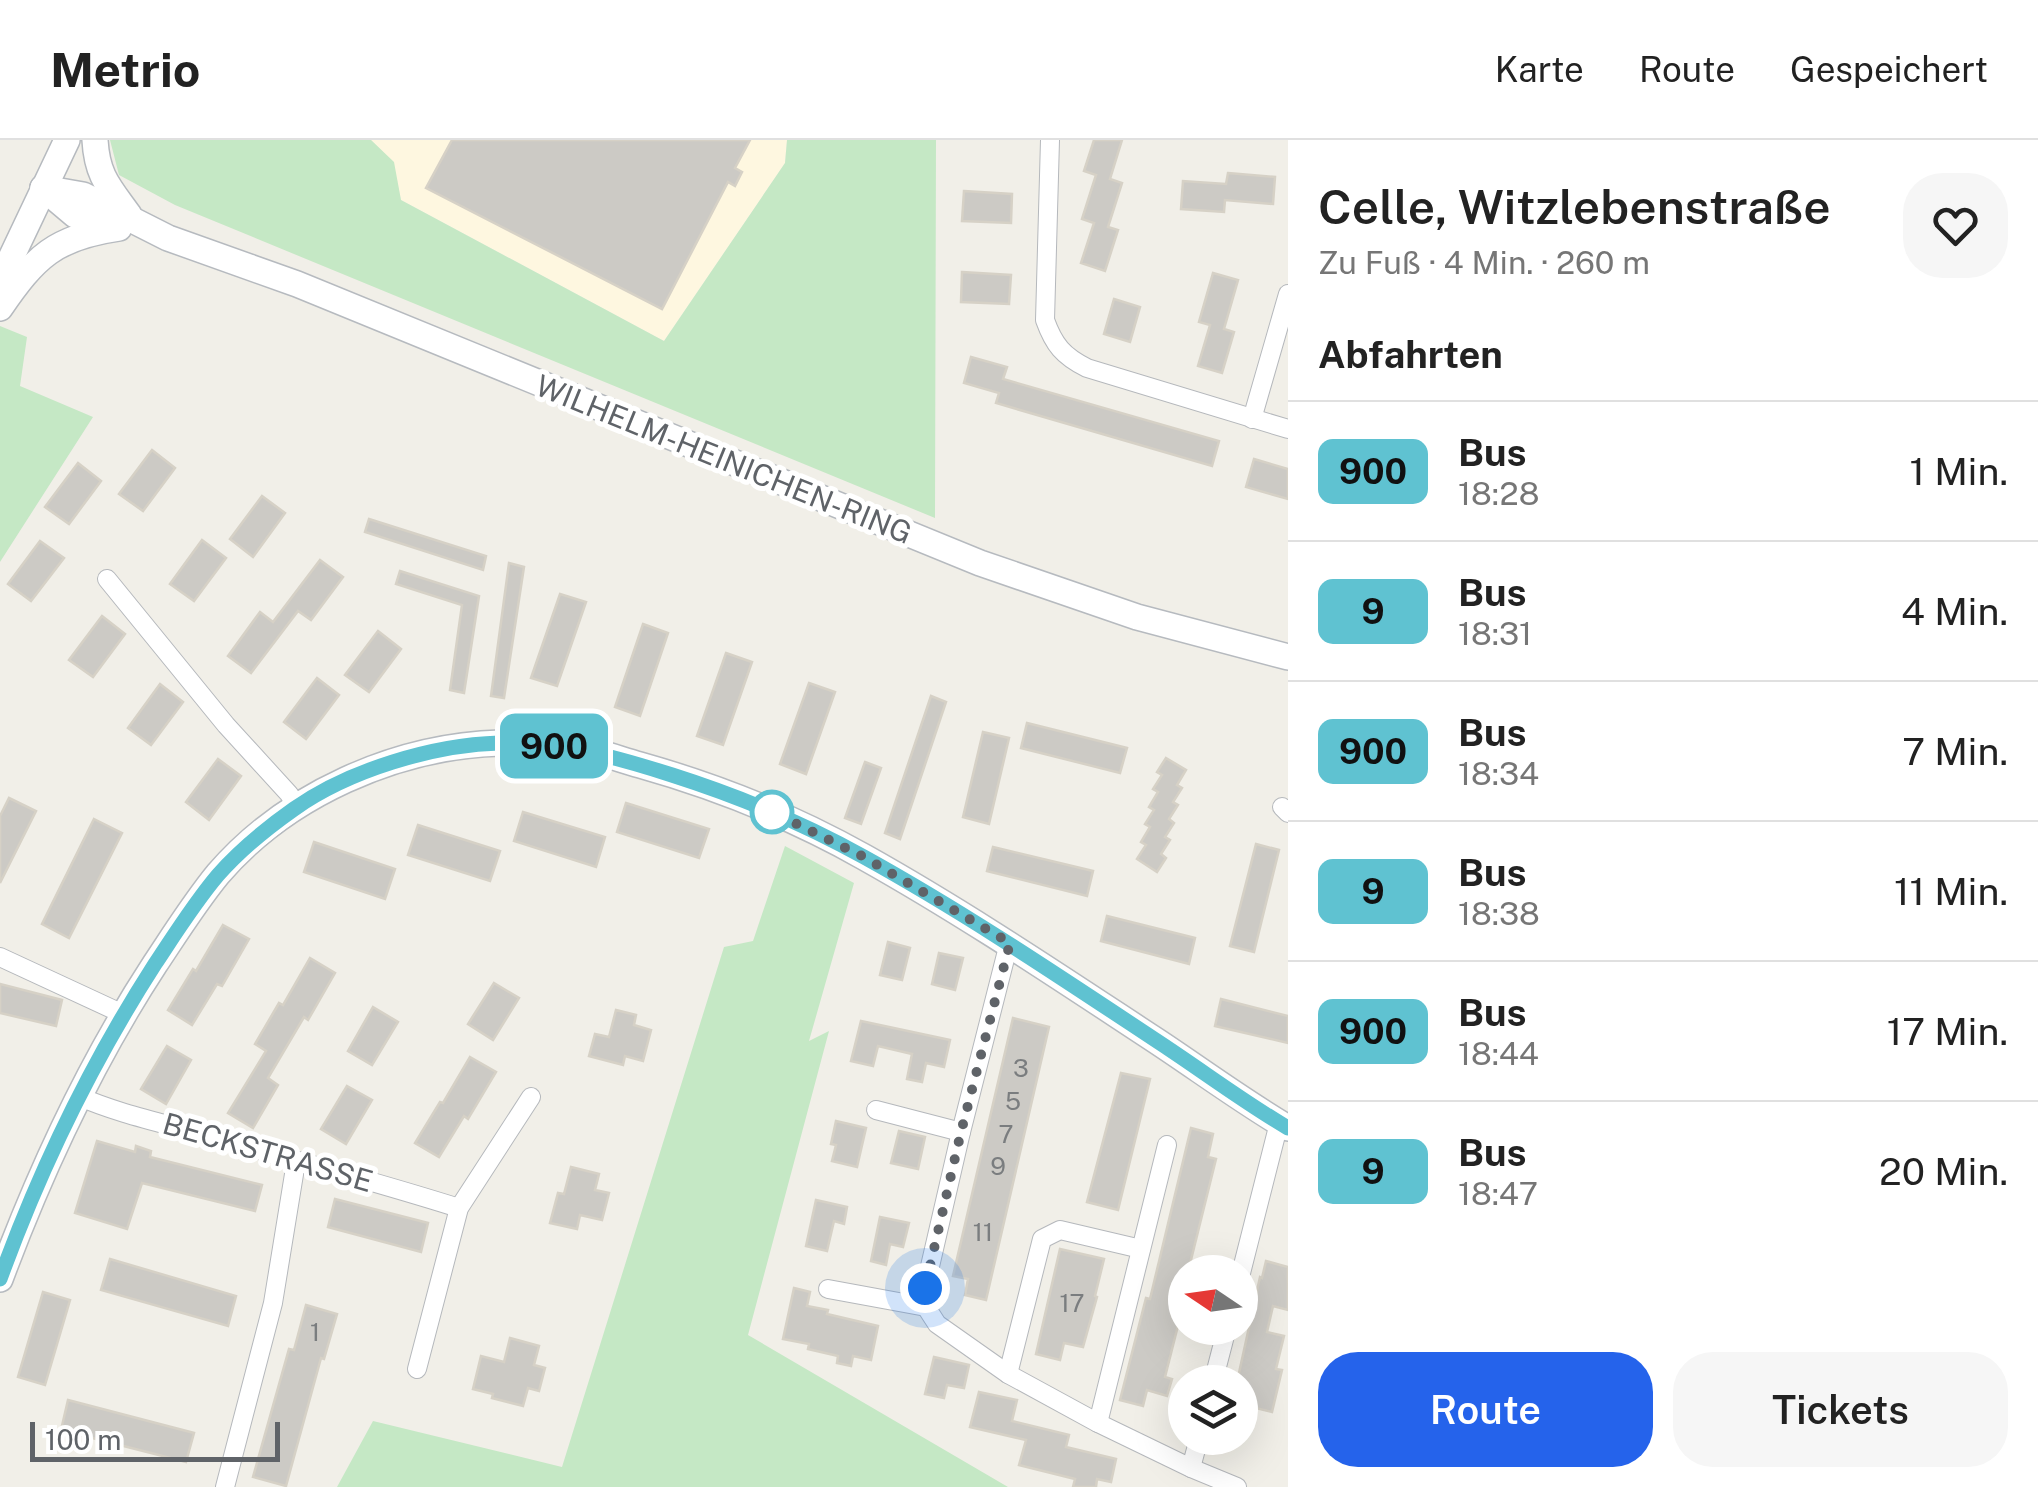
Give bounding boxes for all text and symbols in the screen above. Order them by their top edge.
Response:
text: Metrio [50,41,200,98]
text: Karte [1495,49,1584,90]
text: Route [1639,49,1735,90]
text: Gespeichert [1790,49,1988,90]
button: heart [1903,173,2008,278]
text: Celle, Witzlebenstraße [1318,178,1831,235]
text: Zu Fuß · 4 Min. · 260 m [1318,244,1650,281]
text: Abfahrten [1318,332,1503,377]
street label: WILHELM-HEINICHEN-RING [531,367,917,551]
text: Bus [1458,430,1527,475]
text: 1 Min. [1910,449,2008,494]
text: 900 [1339,451,1407,492]
text: 18:28 [1458,475,1539,512]
text: Bus [1458,570,1527,615]
text: 4 Min. [1901,589,2008,634]
text: 9 [1361,591,1385,632]
text: 18:31 [1458,615,1532,652]
text: Bus [1458,710,1527,755]
line badge: 900 [496,714,612,778]
text: 900 [520,726,588,767]
text: 7 Min. [1902,729,2008,774]
text: 900 [1339,731,1407,772]
text: 18:34 [1458,755,1539,792]
unlabelled marker [751,791,793,833]
text: Bus [1458,850,1527,895]
text: 11 Min. [1894,869,2008,914]
text: 9 [1361,871,1385,912]
text: 18:38 [1458,895,1540,932]
text: Bus [1458,990,1527,1035]
text: 17 Min. [1887,1009,2008,1054]
text: 900 [1339,1011,1407,1052]
text: 18:44 [1458,1035,1539,1072]
house number: 3 [1013,1053,1029,1083]
house number: 5 [1005,1086,1021,1116]
street label: BECKSTRASSE [159,1105,377,1199]
house number: 7 [998,1119,1014,1149]
text: Bus [1458,1130,1527,1175]
text: 20 Min. [1879,1149,2008,1194]
house number: 9 [990,1151,1006,1181]
text: 9 [1361,1151,1385,1192]
text: 18:47 [1458,1175,1538,1212]
house number: 11 [973,1217,993,1247]
north arrow [1168,1255,1258,1345]
map controls [1168,1255,1258,1455]
your location [900,1263,950,1313]
house number: 17 [1059,1288,1085,1318]
house number: 1 [310,1317,320,1347]
button: Route [1318,1352,1653,1467]
button: Tickets [1673,1352,2008,1467]
button: layers [1168,1365,1258,1455]
scale bar [30,1417,280,1462]
text: 100 m [45,1423,122,1456]

